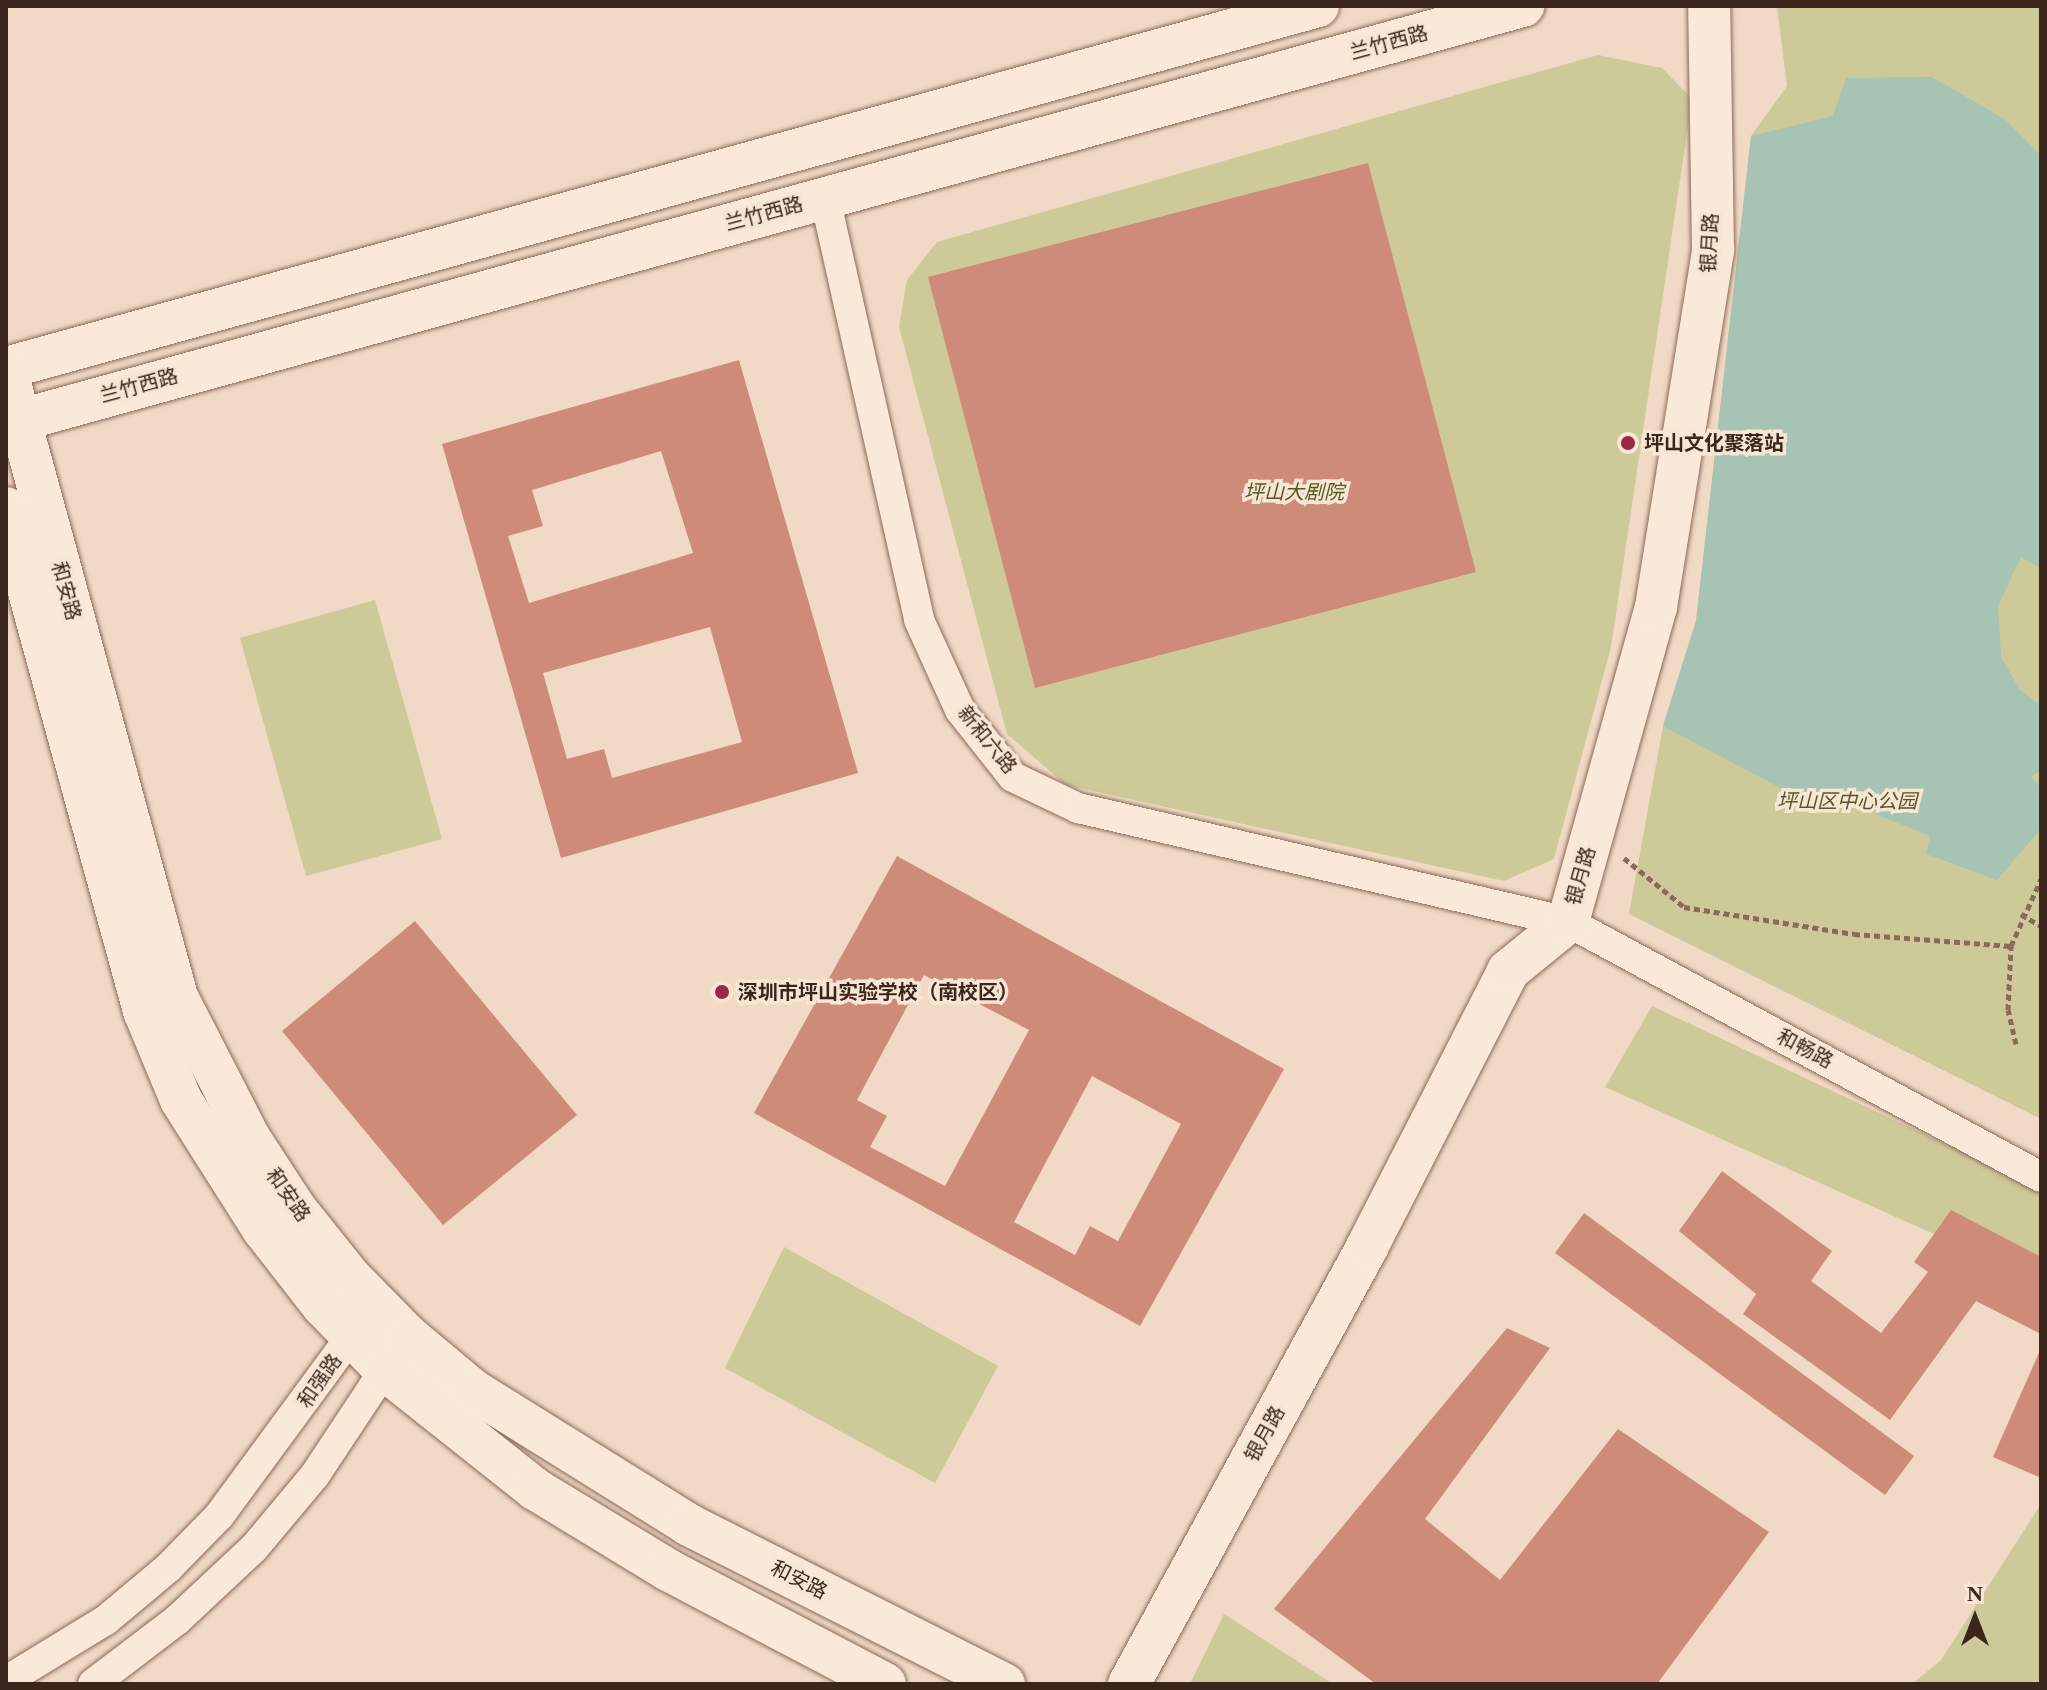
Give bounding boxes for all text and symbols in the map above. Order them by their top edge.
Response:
street label: 兰竹西路 [1347,21,1431,65]
street label: 兰竹西路 [722,192,806,236]
street label: 银月路 [1696,212,1724,274]
street label: 兰竹西路 [97,364,181,408]
place label: 坪山文化聚落站 [1644,431,1784,455]
marker: 坪山文化聚落站 [1619,434,1637,452]
park label: 坪山大剧院 [1244,480,1344,504]
street label: 和安路 [47,559,85,623]
street label: 新和六路 [953,701,1021,779]
park label: 坪山区中心公园 [1777,789,1917,813]
street label: 银月路 [1561,844,1601,908]
place label: 深圳市坪山实验学校（南校区） [738,980,1018,1004]
marker: 深圳市坪山实验学校（南校区） [713,983,731,1001]
street label: 和畅路 [1773,1024,1837,1074]
street label: 和安路 [261,1164,315,1226]
street label: 和强路 [293,1350,347,1412]
street label: 银月路 [1240,1402,1290,1466]
street label: 和安路 [767,1556,831,1604]
north arrow [1935,1578,2015,1658]
text: N [1967,1581,1983,1606]

